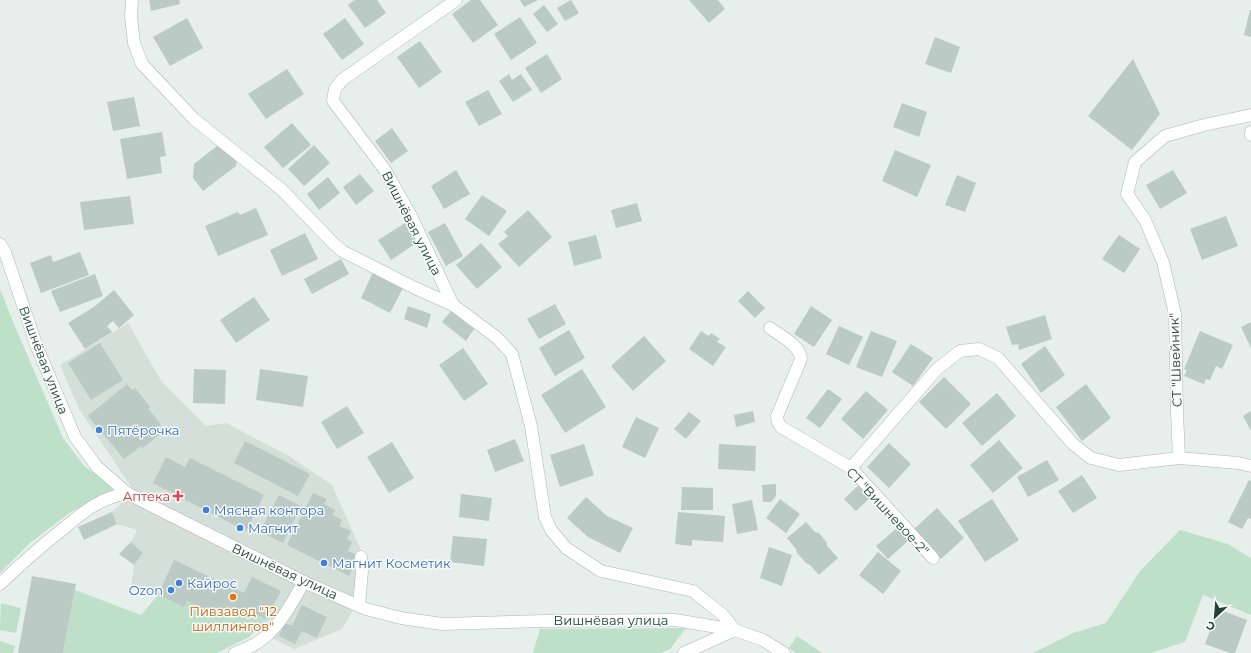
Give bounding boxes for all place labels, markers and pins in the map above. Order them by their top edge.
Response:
place label: Пятёрочка [107,422,179,438]
marker: Пятёрочка [94,425,104,435]
place label: Аптека [123,488,170,504]
marker: Аптека [173,491,183,501]
place label: Мясная контора [214,502,324,518]
marker: Мясная контора [201,505,211,515]
place label: Магнит [248,520,299,536]
marker: Магнит [235,523,245,533]
place label: Магнит Косметик [332,555,451,571]
marker: Магнит Косметик [319,558,329,568]
place label: Кайрос [187,575,237,591]
marker: Кайрос [174,578,184,588]
place label: Ozon [129,582,163,598]
marker: Ozon [166,585,176,595]
marker: Пивзавод "12 шиллингов" [228,592,238,602]
place label: Пивзавод "12 шиллингов" [189,603,277,634]

